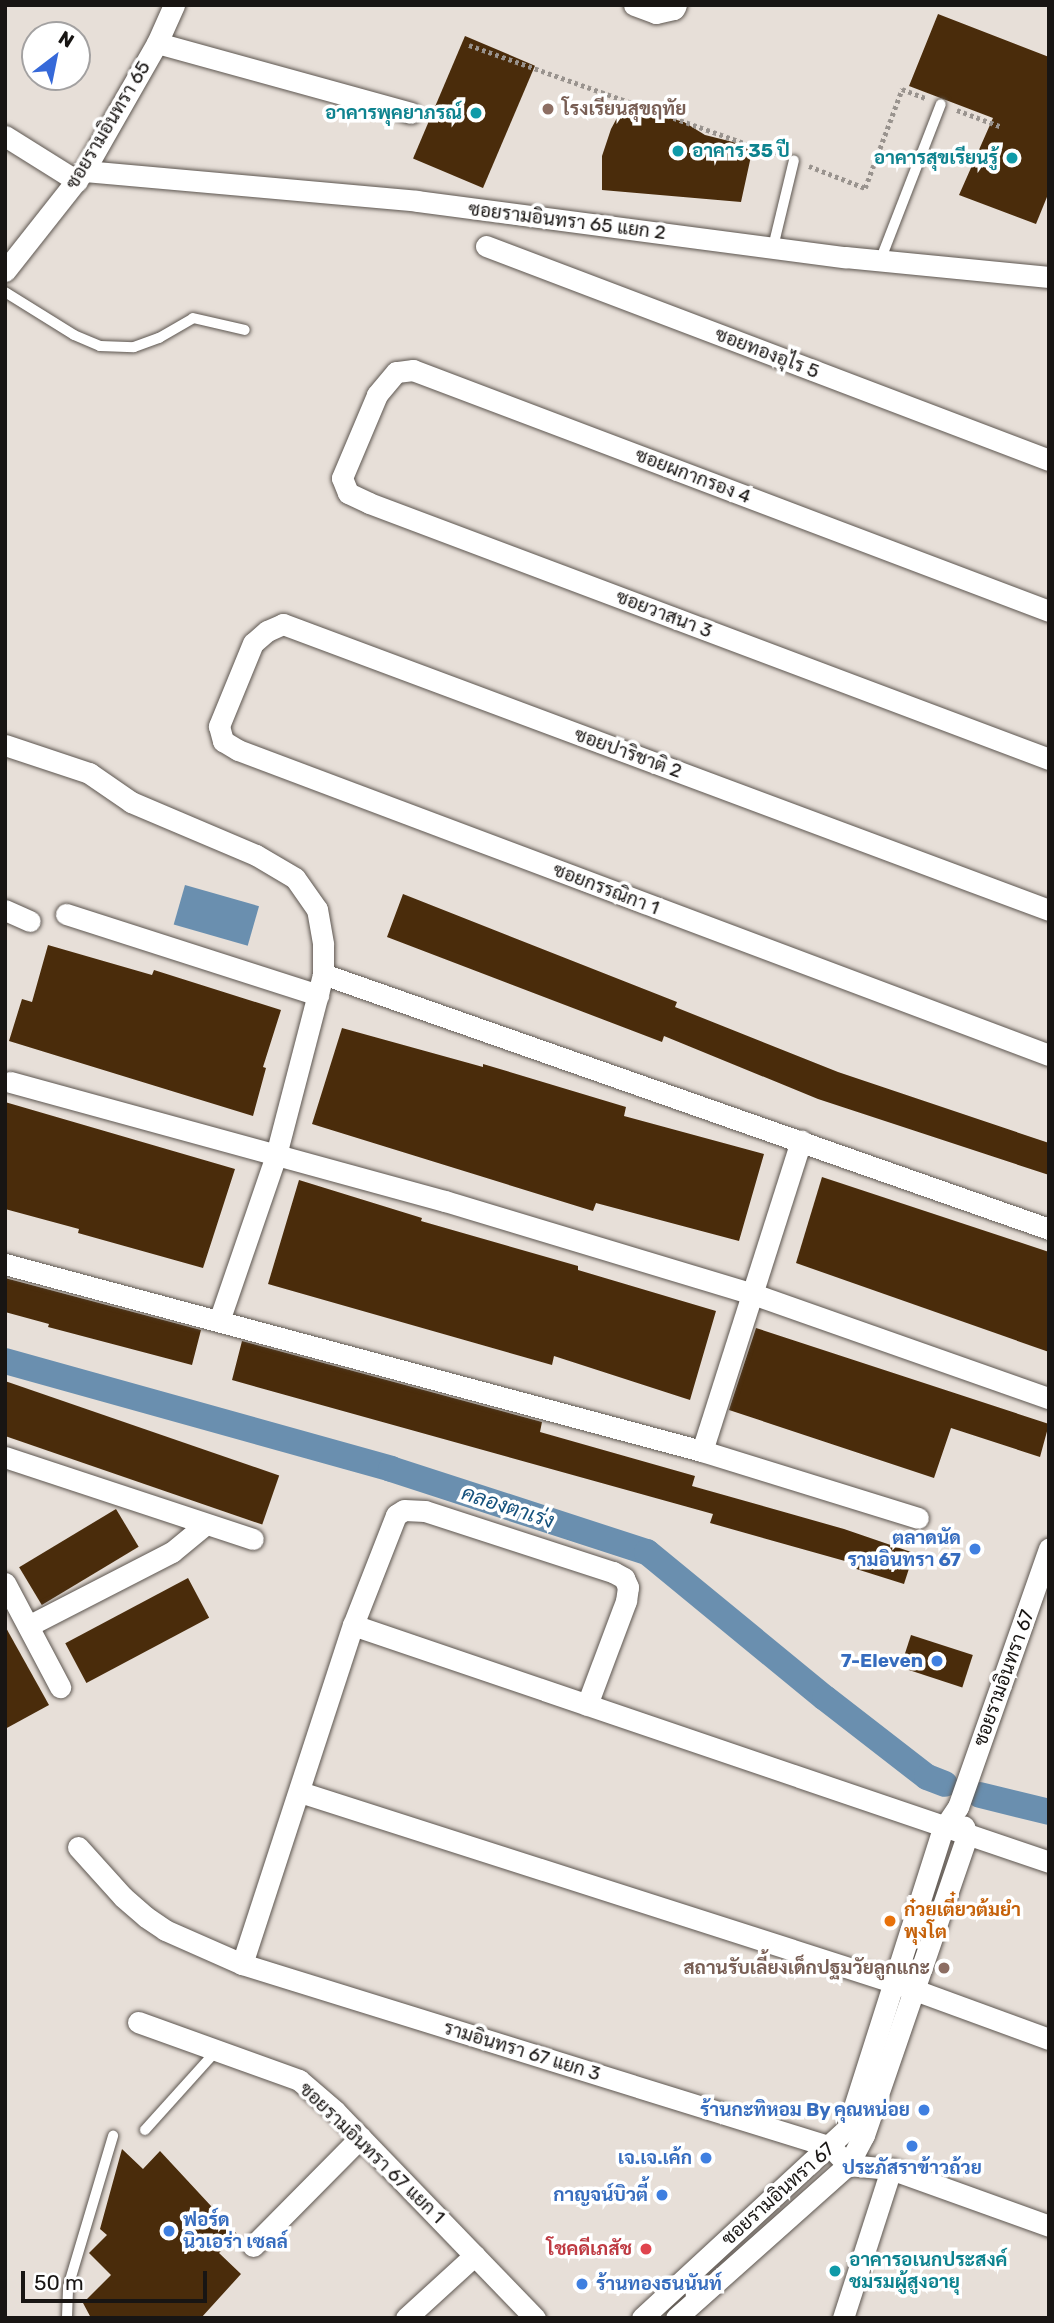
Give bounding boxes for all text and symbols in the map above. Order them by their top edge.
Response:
north arrow [21,21,91,91]
text: N [54,26,78,53]
street label: ซอยรามอินทรา 65 [61,57,155,193]
place label: โรงเรียนสุขฤทัย [562,98,686,120]
marker: โรงเรียนสุขฤทัย [540,101,556,117]
place label: อาคารพุคยาภรณ์ [325,102,462,124]
marker: อาคารพุคยาภรณ์ [468,105,484,121]
place label: อาคาร 35 ปี [692,140,790,162]
marker: อาคาร 35 ปี [670,143,686,159]
place label: อาคารสุขเรียนรู้ [874,147,998,169]
marker: อาคารสุขเรียนรู้ [1004,150,1020,166]
street label: ซอยรามอินทรา 65 แยก 2 [467,198,667,244]
street label: ซอยทองอุไร 5 [712,323,822,383]
street label: ซอยผกากรอง 4 [632,443,754,509]
street label: ซอยวาสนา 3 [613,585,715,643]
street label: ซอยปาริชาติ 2 [571,723,685,783]
street label: ซอยกรรณิกา 1 [550,858,662,920]
water label: คลองตาเร่ง [459,1480,557,1534]
place label: ตลาดนัด รามอินทรา 67 [847,1527,961,1571]
marker: ตลาดนัด รามอินทรา 67 [967,1541,983,1557]
street label: ซอยรามอินทรา 67 [969,1607,1039,1749]
place label: 7-Eleven [841,1650,923,1672]
marker: 7-Eleven [929,1653,945,1669]
place label: ก๋วยเตี๋ยวต้มยำ พุงโต [904,1899,1021,1943]
marker: ก๋วยเตี๋ยวต้มยำ พุงโต [882,1913,898,1929]
place label: สถานรับเลี้ยงเด็กปฐมวัยลูกแกะ [683,1957,930,1979]
marker: สถานรับเลี้ยงเด็กปฐมวัยลูกแกะ [936,1960,952,1976]
street label: รามอินทรา 67 แยก 3 [441,2016,603,2086]
street label: ซอยรามอินทรา 67 แยก 1 [294,2078,450,2228]
place label: ร้านกะทิหอม By คุณหน่อย [700,2099,910,2121]
marker: ร้านกะทิหอม By คุณหน่อย [916,2102,932,2118]
street label: ซอยรามอินทรา 67 [717,2138,839,2250]
marker: ประภัสราข้าวถ้วย [904,2138,920,2154]
place label: เจ.เจ.เค้ก [618,2147,692,2169]
marker: เจ.เจ.เค้ก [698,2150,714,2166]
place label: ประภัสราข้าวถ้วย [842,2157,982,2179]
place label: กาญจน์บิวตี้ [553,2184,648,2206]
marker: กาญจน์บิวตี้ [654,2187,670,2203]
place label: ฟอร์ด นิวเอร่า เซลล์ [183,2209,288,2253]
marker: ฟอร์ด นิวเอร่า เซลล์ [161,2223,177,2239]
place label: โชคดีเภสัช [546,2238,632,2260]
marker: โชคดีเภสัช [638,2241,654,2257]
place label: อาคารอเนกประสงค์ ชมรมผู้สูงอายุ [849,2249,1007,2293]
scale bar [24,2256,210,2300]
marker: อาคารอเนกประสงค์ ชมรมผู้สูงอายุ [827,2263,843,2279]
text: 50 m [34,2270,84,2295]
place label: ร้านทองธนนันท์ [596,2273,722,2295]
marker: ร้านทองธนนันท์ [574,2276,590,2292]

